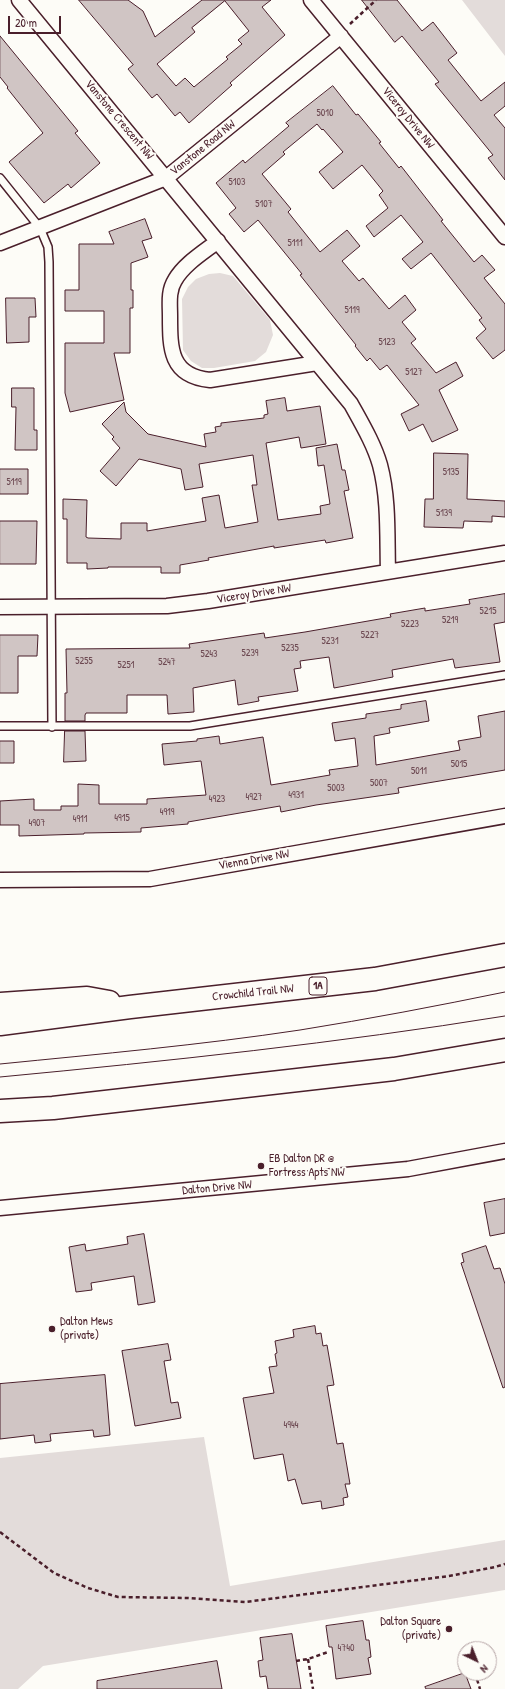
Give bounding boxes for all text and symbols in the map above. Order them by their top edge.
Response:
scale bar [10,8,63,34]
text: 20 m [15,14,37,31]
street label: Vanstone Crescent NW [81,77,157,163]
street label: Viceroy Drive NW [379,84,437,152]
house number: 5010 [317,107,333,119]
street label: Vanstone Road NW [168,117,238,179]
house number: 5103 [229,176,245,188]
house number: 5107 [255,198,273,210]
house number: 5111 [287,237,303,249]
house number: 5119 [344,304,360,316]
house number: 5123 [378,336,396,348]
house number: 5127 [405,366,423,378]
house number: 5135 [443,466,459,478]
house number: 5119 [6,476,22,488]
house number: 5139 [436,507,452,519]
street label: Viceroy Drive NW [216,581,292,607]
house number: 5215 [480,605,496,617]
house number: 5219 [442,614,458,626]
house number: 5223 [401,618,419,630]
house number: 5227 [361,629,379,641]
house number: 5231 [321,635,339,647]
house number: 5235 [281,642,299,654]
house number: 5239 [241,647,259,659]
house number: 5243 [200,648,218,660]
house number: 5255 [75,655,93,667]
house number: 5247 [158,656,176,668]
house number: 5251 [118,659,134,671]
house number: 5015 [451,758,467,770]
house number: 5011 [411,765,427,777]
house number: 5007 [370,777,388,789]
house number: 5003 [327,782,345,794]
house number: 4931 [288,789,304,801]
house number: 4927 [245,791,263,803]
house number: 4923 [209,793,225,805]
house number: 4919 [160,806,174,818]
house number: 4915 [114,812,130,824]
house number: 4911 [73,813,87,825]
house number: 4907 [29,817,45,829]
street label: Vienna Drive NW [217,847,291,873]
road number: 1A [309,977,327,995]
street label: Crowchild Trail NW [211,982,295,1004]
place label: EB Dalton DR @ Fortress Apts NW [269,1152,345,1180]
marker: EB Dalton DR @ Fortress Apts NW [256,1161,266,1171]
street label: Dalton Drive NW [182,1178,252,1198]
place label: Dalton Mews (private) [60,1315,113,1343]
marker: Dalton Mews (private) [47,1324,57,1334]
house number: 4944 [284,1419,298,1431]
place label: Dalton Square (private) [380,1615,441,1643]
marker: Dalton Square (private) [444,1624,454,1634]
north arrow [457,1641,497,1681]
house number: 4740 [338,1642,354,1654]
text: N [478,1662,491,1676]

